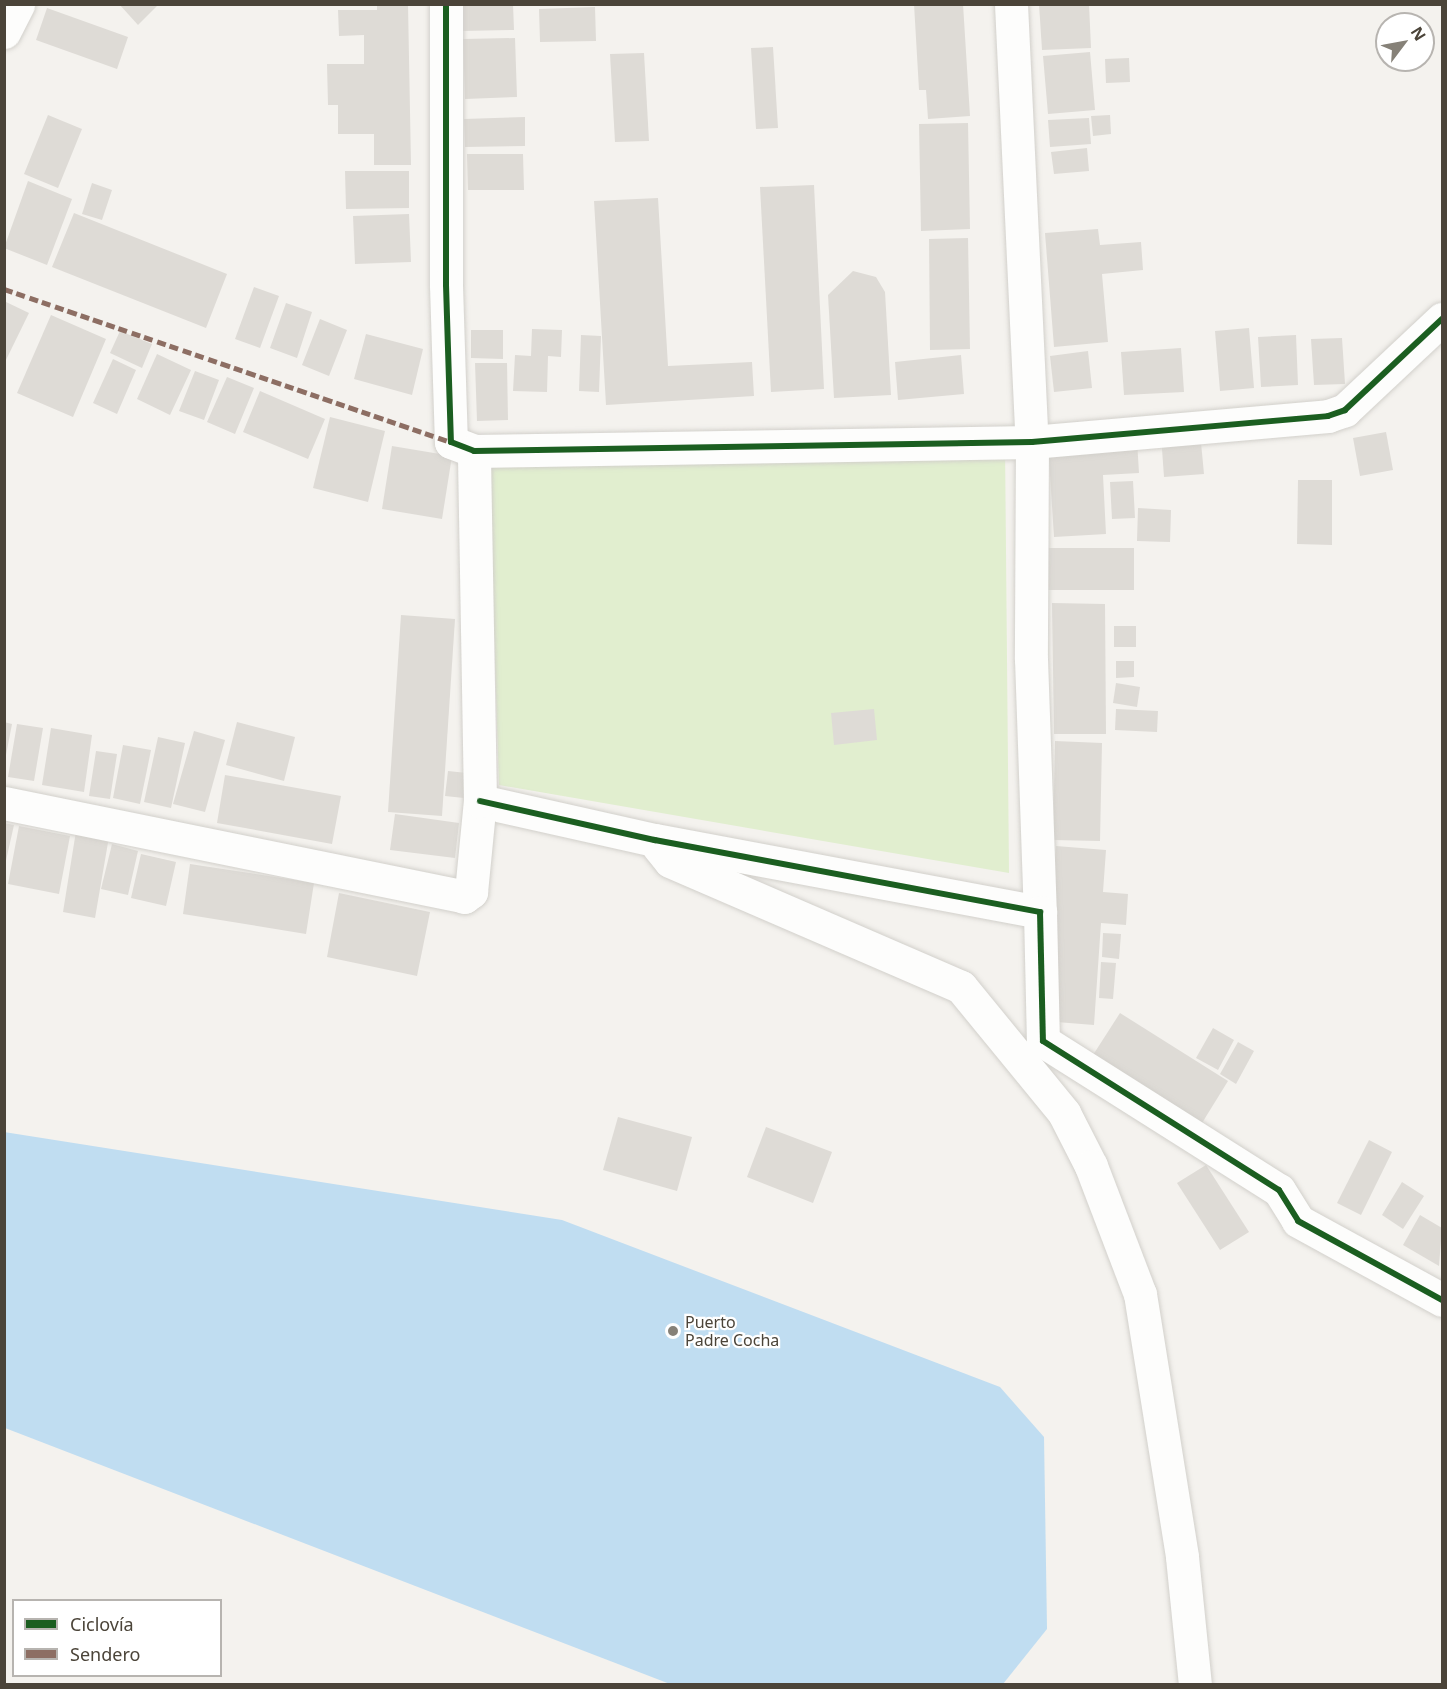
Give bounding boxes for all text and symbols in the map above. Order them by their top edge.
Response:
north arrow [1375,12,1435,72]
text: N [1406,22,1431,45]
place label: Puerto Padre Cocha [685,1312,779,1350]
marker: Puerto Padre Cocha [666,1324,680,1338]
legend [12,1599,222,1677]
text: Ciclovía [70,1612,134,1636]
text: Sendero [70,1642,140,1666]

